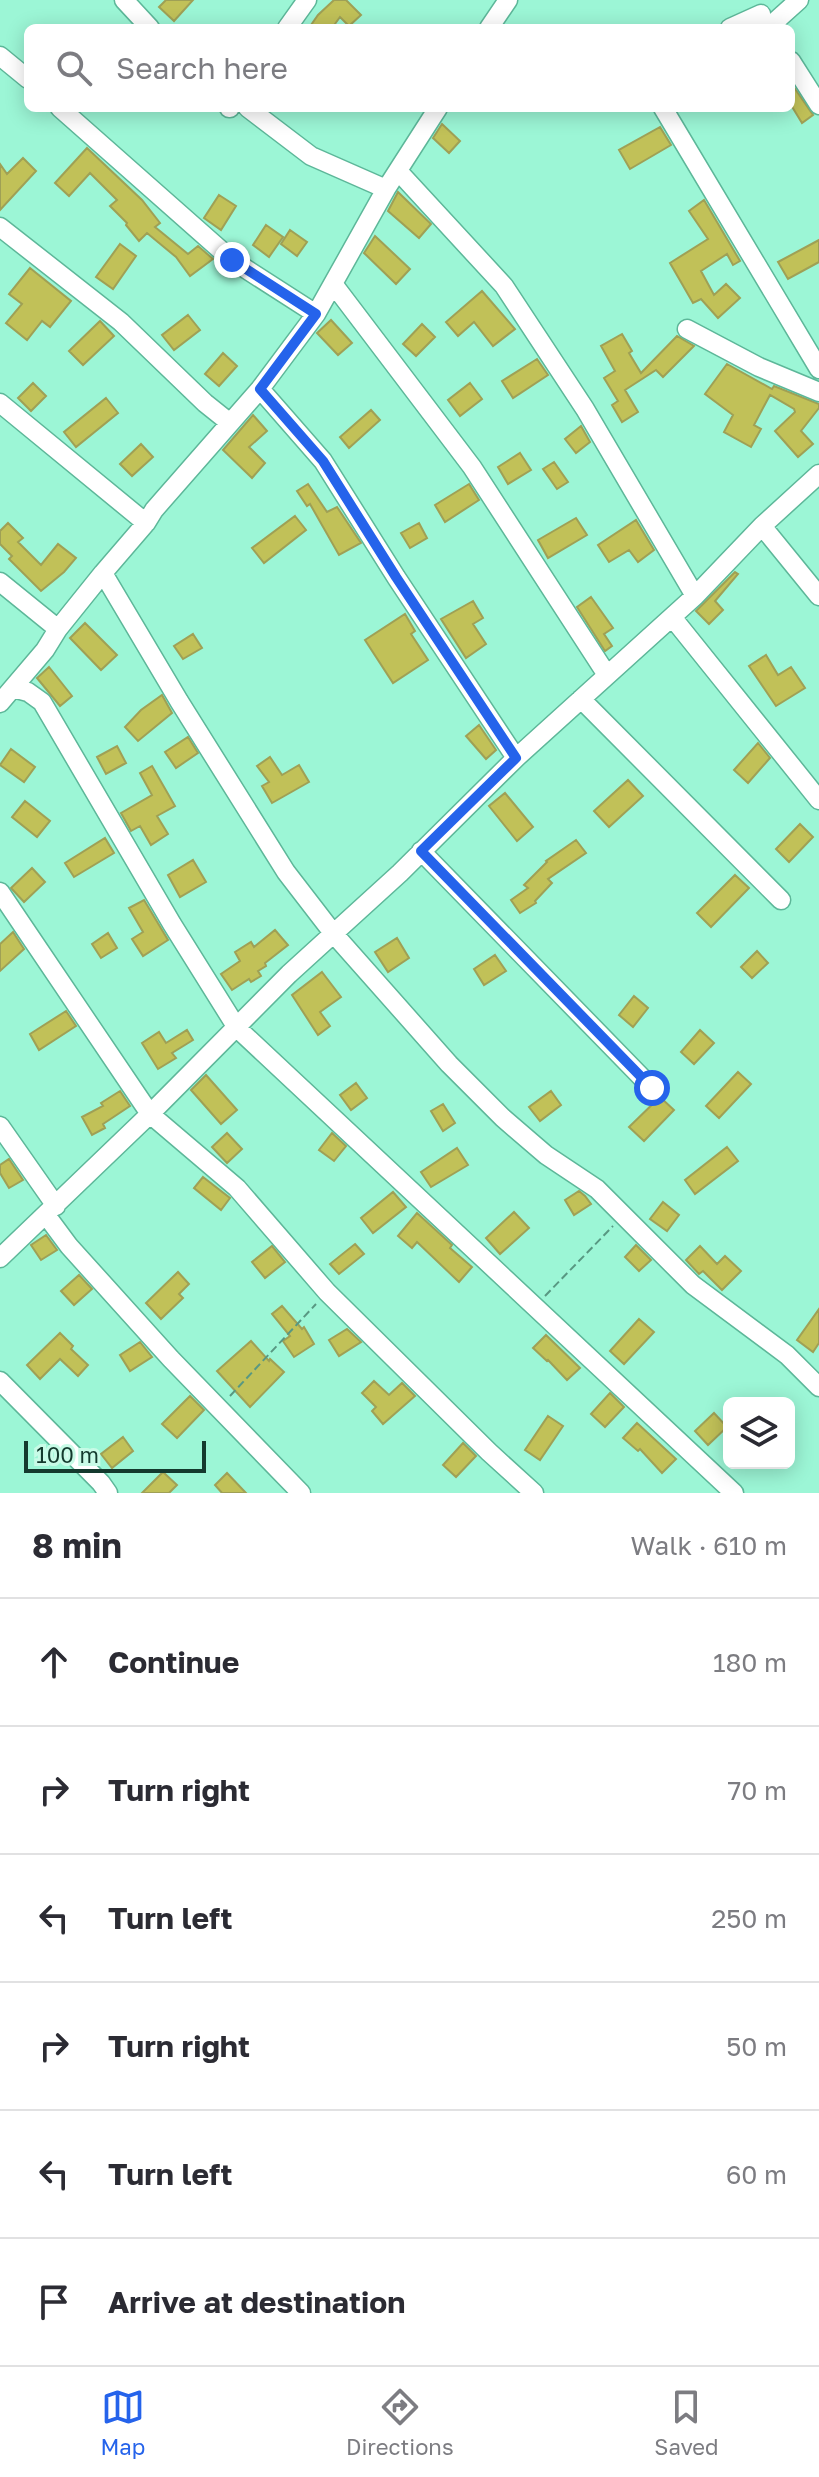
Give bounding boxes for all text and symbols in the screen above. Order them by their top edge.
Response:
search box [24,24,795,112]
icon: search [52,46,96,90]
text: Search here [116,50,288,86]
route end [214,242,250,278]
route start [634,1070,670,1106]
map controls [723,1397,795,1469]
button: layers [723,1397,795,1469]
scale bar [24,1437,206,1473]
text: 100 m [36,1441,99,1468]
text: 8 min [32,1525,122,1565]
text: Walk · 610 m [631,1530,787,1561]
icon: ahead [32,1640,76,1684]
text: Continue [108,1644,239,1680]
text: 180 m [713,1647,787,1678]
icon: right [32,1768,76,1812]
text: Turn right [108,1772,250,1808]
text: 70 m [728,1775,787,1806]
icon: left [32,1896,76,1940]
text: Turn left [108,1900,233,1936]
text: 250 m [711,1903,787,1934]
icon: right [32,2024,76,2068]
text: Turn right [108,2028,250,2064]
text: 50 m [726,2031,787,2062]
icon: left [32,2152,76,2196]
text: Turn left [108,2156,233,2192]
text: 60 m [726,2159,787,2190]
icon: arrive [32,2280,76,2324]
text: Arrive at destination [108,2284,405,2320]
tab: Map [100,2385,145,2460]
tab: Directions [346,2385,454,2460]
tab: Saved [654,2385,719,2460]

